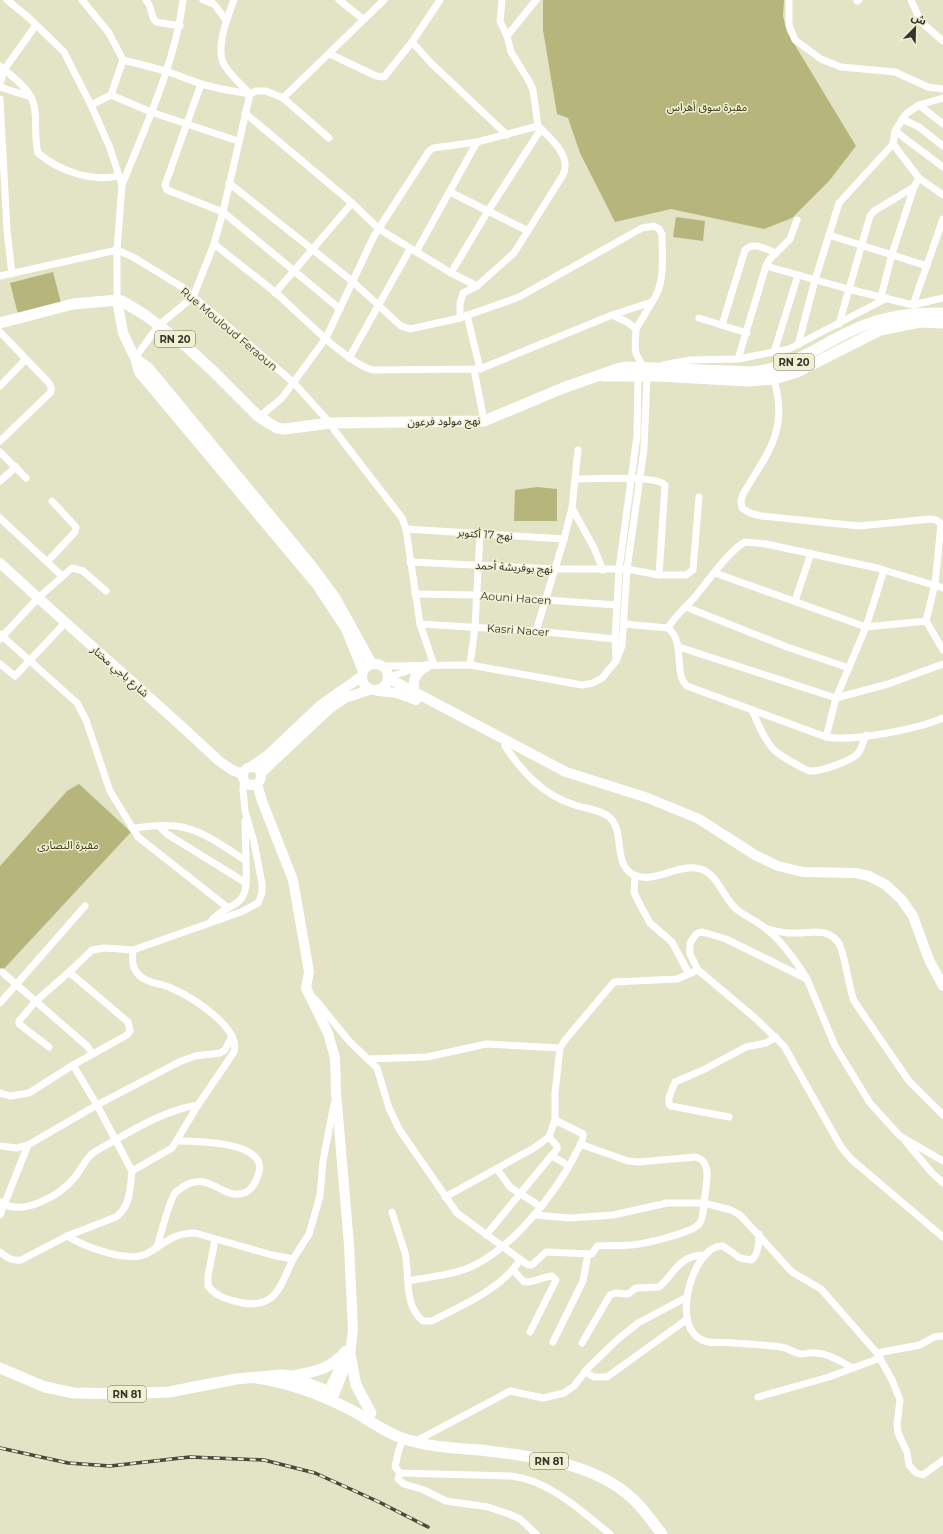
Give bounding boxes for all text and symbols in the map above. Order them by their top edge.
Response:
north arrow [895,8,935,48]
text: ش [909,9,929,28]
park label: مقبرة سوق أهراس [667,100,747,114]
street label: Rue Mouloud Feraoun [177,284,281,374]
road number: RN 20 [155,331,195,347]
road number: RN 20 [774,354,814,370]
street label: نهج مولود فرعون [407,413,481,430]
street label: نهج 17 أكتوبر [456,525,513,544]
street label: نهج بوفريشة أحمد [475,558,553,577]
street label: Aouni Hacen [480,589,552,607]
street label: Kasri Nacer [486,621,550,639]
street label: شارع باجي مختار [86,641,152,702]
park label: مقبرة النصارى [37,838,99,852]
road number: RN 81 [108,1386,146,1402]
road number: RN 81 [530,1453,568,1469]

